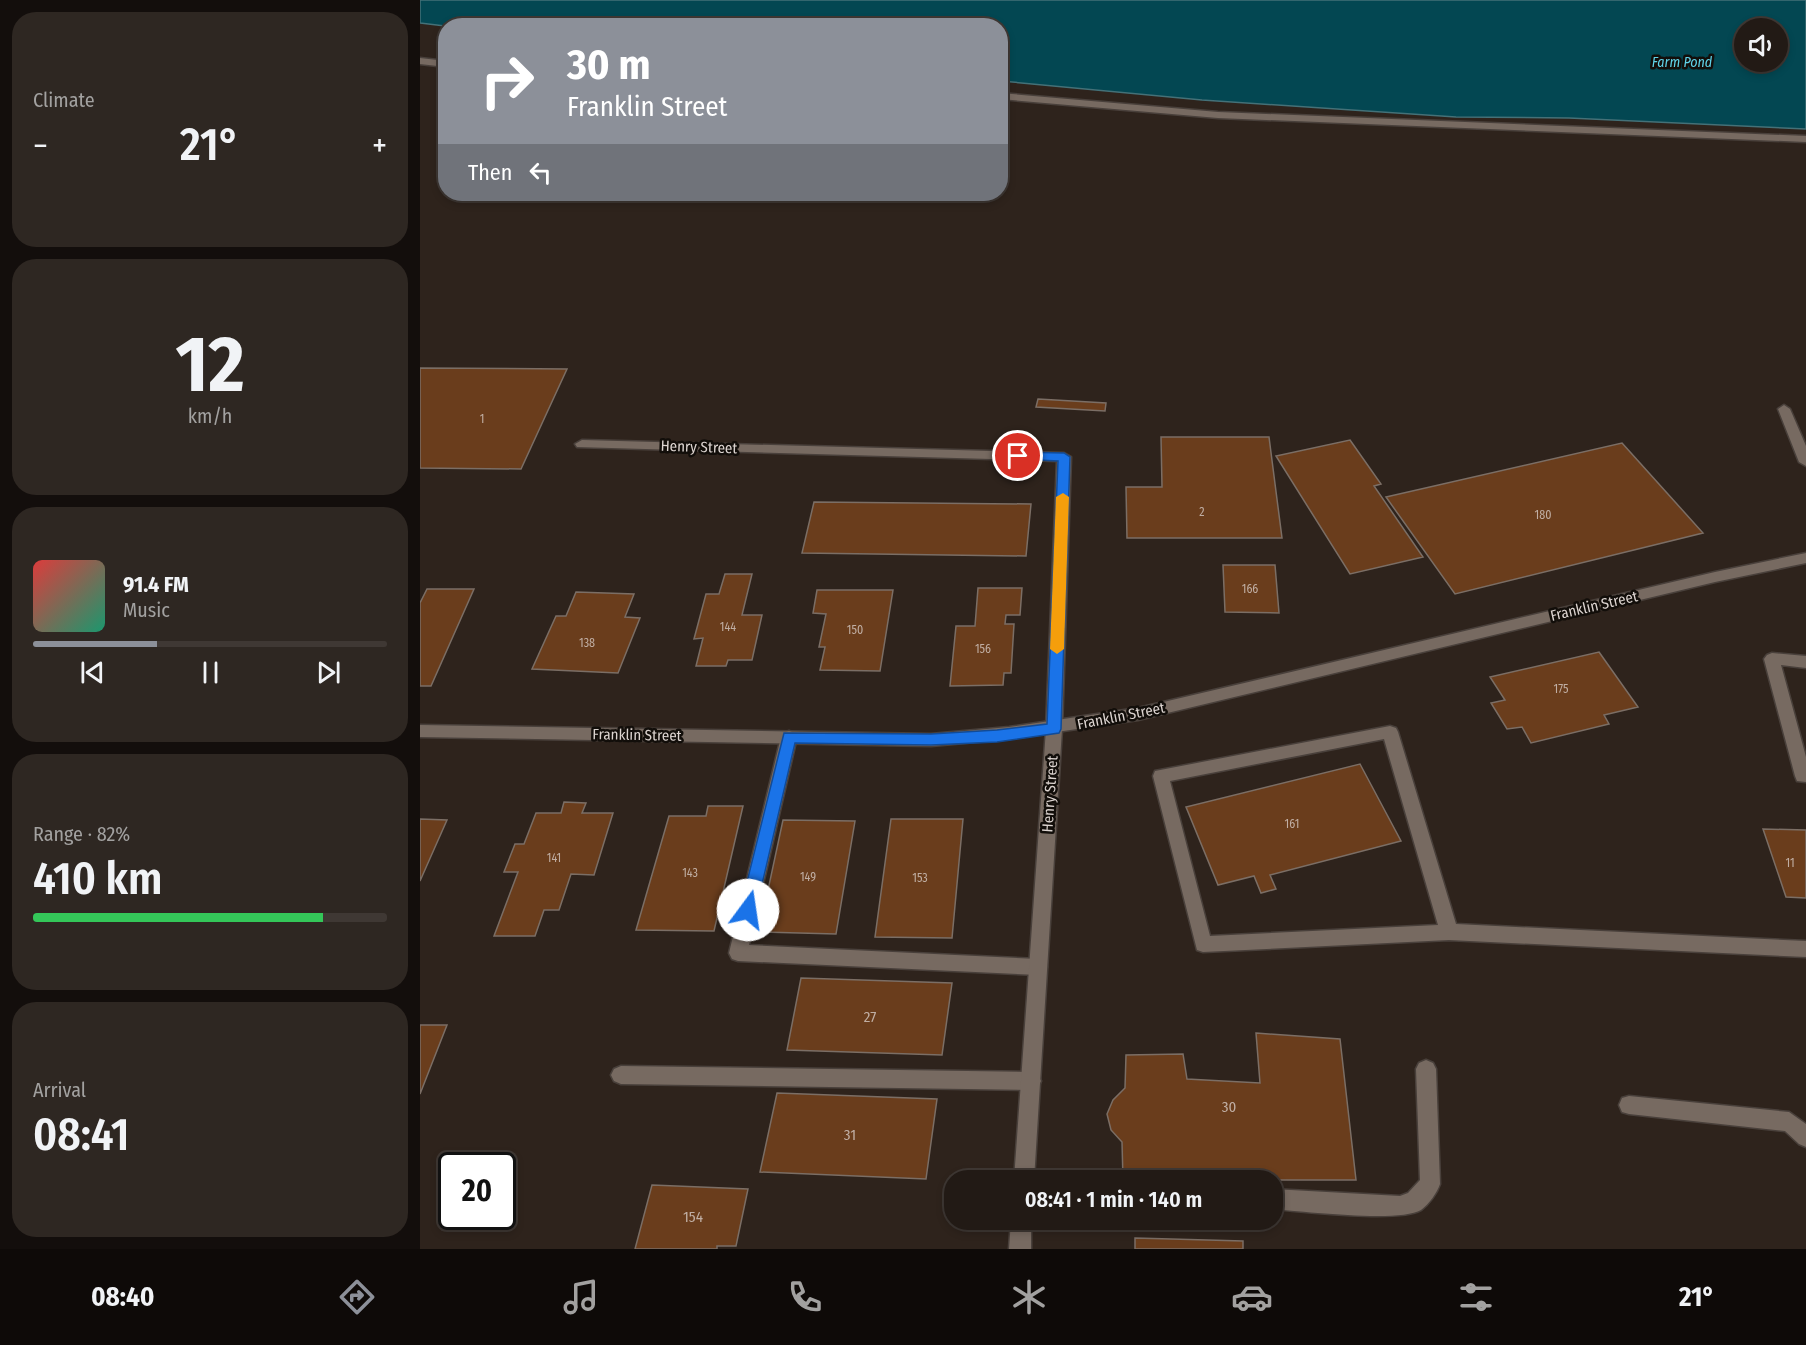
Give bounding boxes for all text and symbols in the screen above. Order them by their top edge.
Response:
map controls [1734,18,1788,72]
button: sound [1734,18,1788,72]
text: 30 m [567,40,651,90]
icon: right [468,42,546,120]
water label: Farm Pond [1652,54,1713,71]
text: Climate [33,88,95,112]
text: Franklin Street [567,91,727,123]
text: 21° [180,118,240,172]
text: − [33,126,48,166]
text: + [372,126,387,166]
icon: left [524,156,557,189]
text: Then [468,159,512,186]
text: 12 [175,318,245,412]
text: km/h [188,404,232,428]
house number: 1 [480,412,484,426]
pin [992,430,1043,481]
street label: Henry Street [660,437,738,457]
icon: arrive [1001,439,1034,472]
house number: 2 [1199,505,1205,519]
house number: 180 [1535,508,1551,522]
text: 91.4 FM [123,571,189,598]
house number: 166 [1242,582,1258,596]
street label: Franklin Street [1549,587,1640,625]
text: Music [123,598,170,622]
house number: 144 [720,620,736,634]
house number: 150 [847,623,863,637]
house number: 138 [579,636,595,650]
house number: 156 [975,642,991,656]
icon: previous [76,656,109,689]
icon: pause [194,656,227,689]
icon: next [312,656,345,689]
house number: 175 [1554,682,1569,696]
street label: Franklin Street [1076,699,1167,733]
street label: Franklin Street [592,725,682,745]
street label: Henry Street [1038,755,1062,833]
house number: 161 [1285,817,1299,831]
text: Range · 82% [33,822,130,846]
house number: 141 [547,851,561,865]
text: 410 km [33,852,162,906]
house number: 11 [1785,856,1795,870]
house number: 143 [682,866,698,880]
house number: 149 [800,870,816,884]
house number: 153 [912,871,928,885]
position arrow [716,878,780,942]
house number: 27 [864,1008,876,1026]
text: Arrival [33,1078,86,1102]
house number: 30 [1222,1098,1236,1116]
text: 08:41 [33,1108,129,1162]
house number: 31 [844,1126,856,1144]
speed limit sign: 20 [438,1152,516,1230]
text: 08:41 · 1 min · 140 m [1025,1186,1202,1213]
house number: 154 [683,1208,703,1226]
icon: directions [336,1276,378,1318]
icon: music [560,1276,602,1318]
icon: phone [784,1276,826,1318]
icon: climate [1008,1276,1050,1318]
icon: car [1231,1276,1273,1318]
icon: filters [1455,1276,1497,1318]
text: 08:40 [91,1281,155,1313]
text: 21° [1679,1281,1715,1313]

